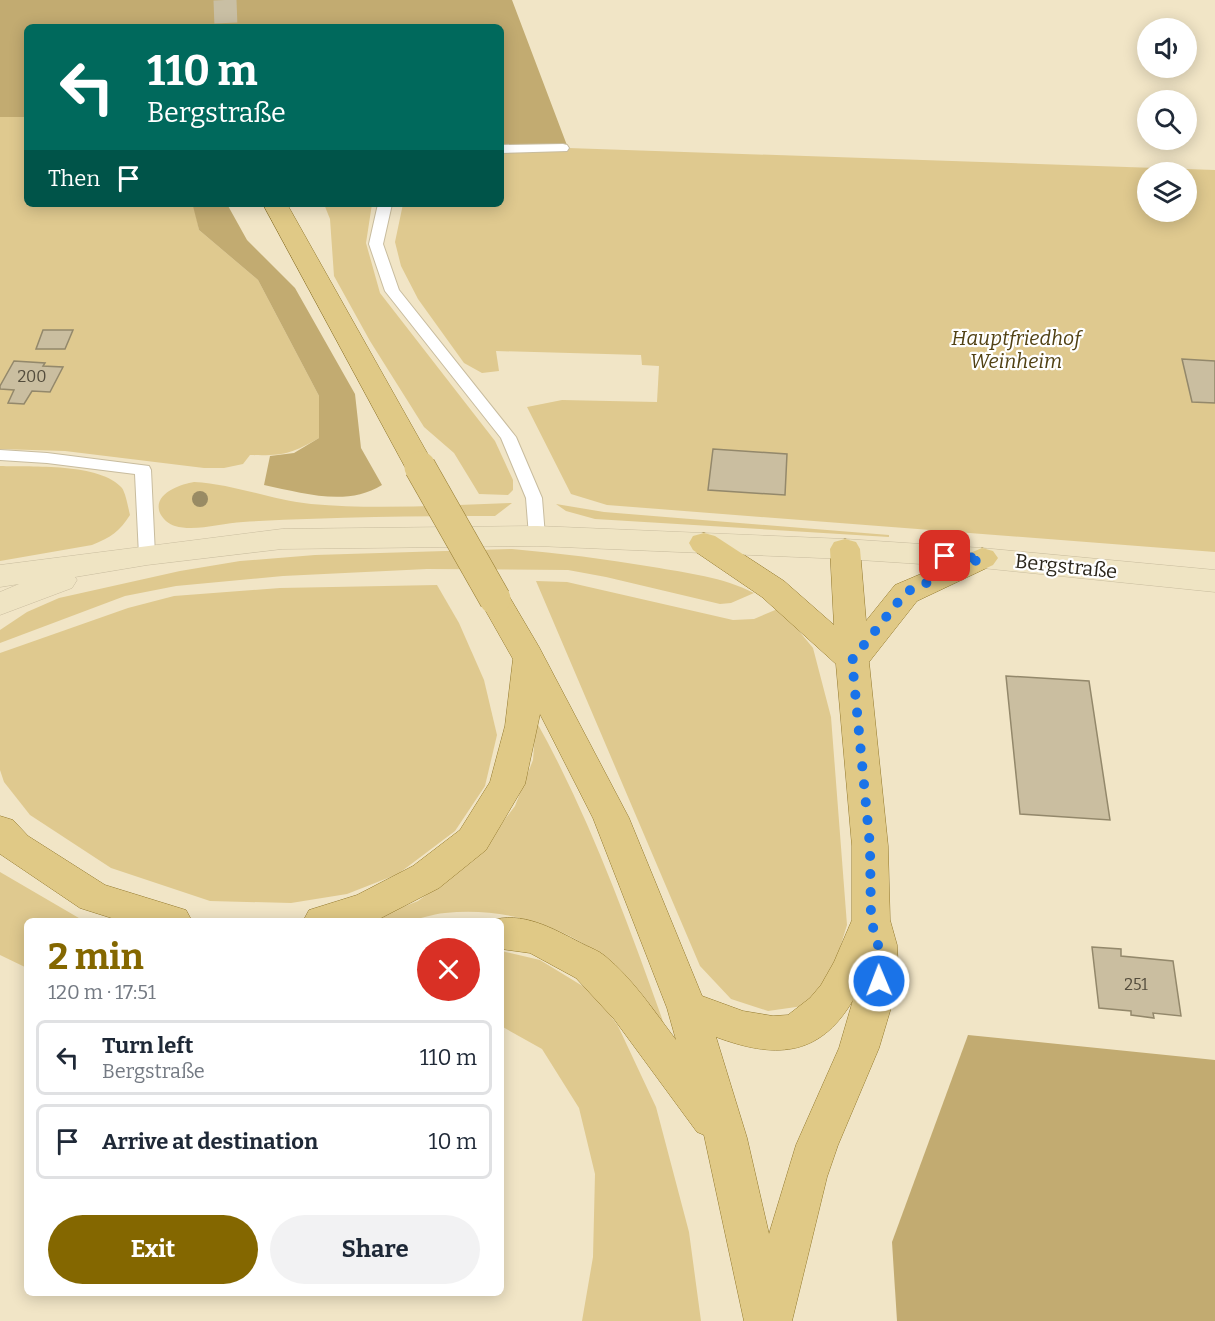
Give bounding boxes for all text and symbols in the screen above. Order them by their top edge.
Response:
map controls [1137,18,1197,222]
button: sound [1137,18,1197,78]
text: 110 m [147,46,258,96]
icon: left [48,48,126,126]
button: search [1137,90,1197,150]
text: Bergstraße [147,97,286,129]
icon: arrive [112,162,145,195]
button: layers [1137,162,1197,222]
text: Then [48,165,100,192]
park label: Hauptfriedhof Weinheim [951,326,1083,373]
house number: 200 [17,367,47,386]
pin [919,530,970,581]
icon: arrive [928,539,961,572]
street label: Bergstraße [1014,549,1118,583]
text: 2 min [48,935,144,979]
button: close [417,938,480,1001]
position arrow [847,949,911,1013]
house number: 251 [1124,975,1148,994]
text: 120 m · 17:51 [48,980,156,1004]
text: Turn left [102,1032,194,1059]
icon: left [51,1041,84,1074]
text: 110 m [420,1044,477,1071]
text: Bergstraße [102,1059,205,1083]
icon: arrive [51,1125,84,1158]
text: Arrive at destination [102,1128,318,1155]
text: 10 m [429,1128,477,1155]
button: Exit [48,1215,258,1284]
button: Share [270,1215,480,1284]

